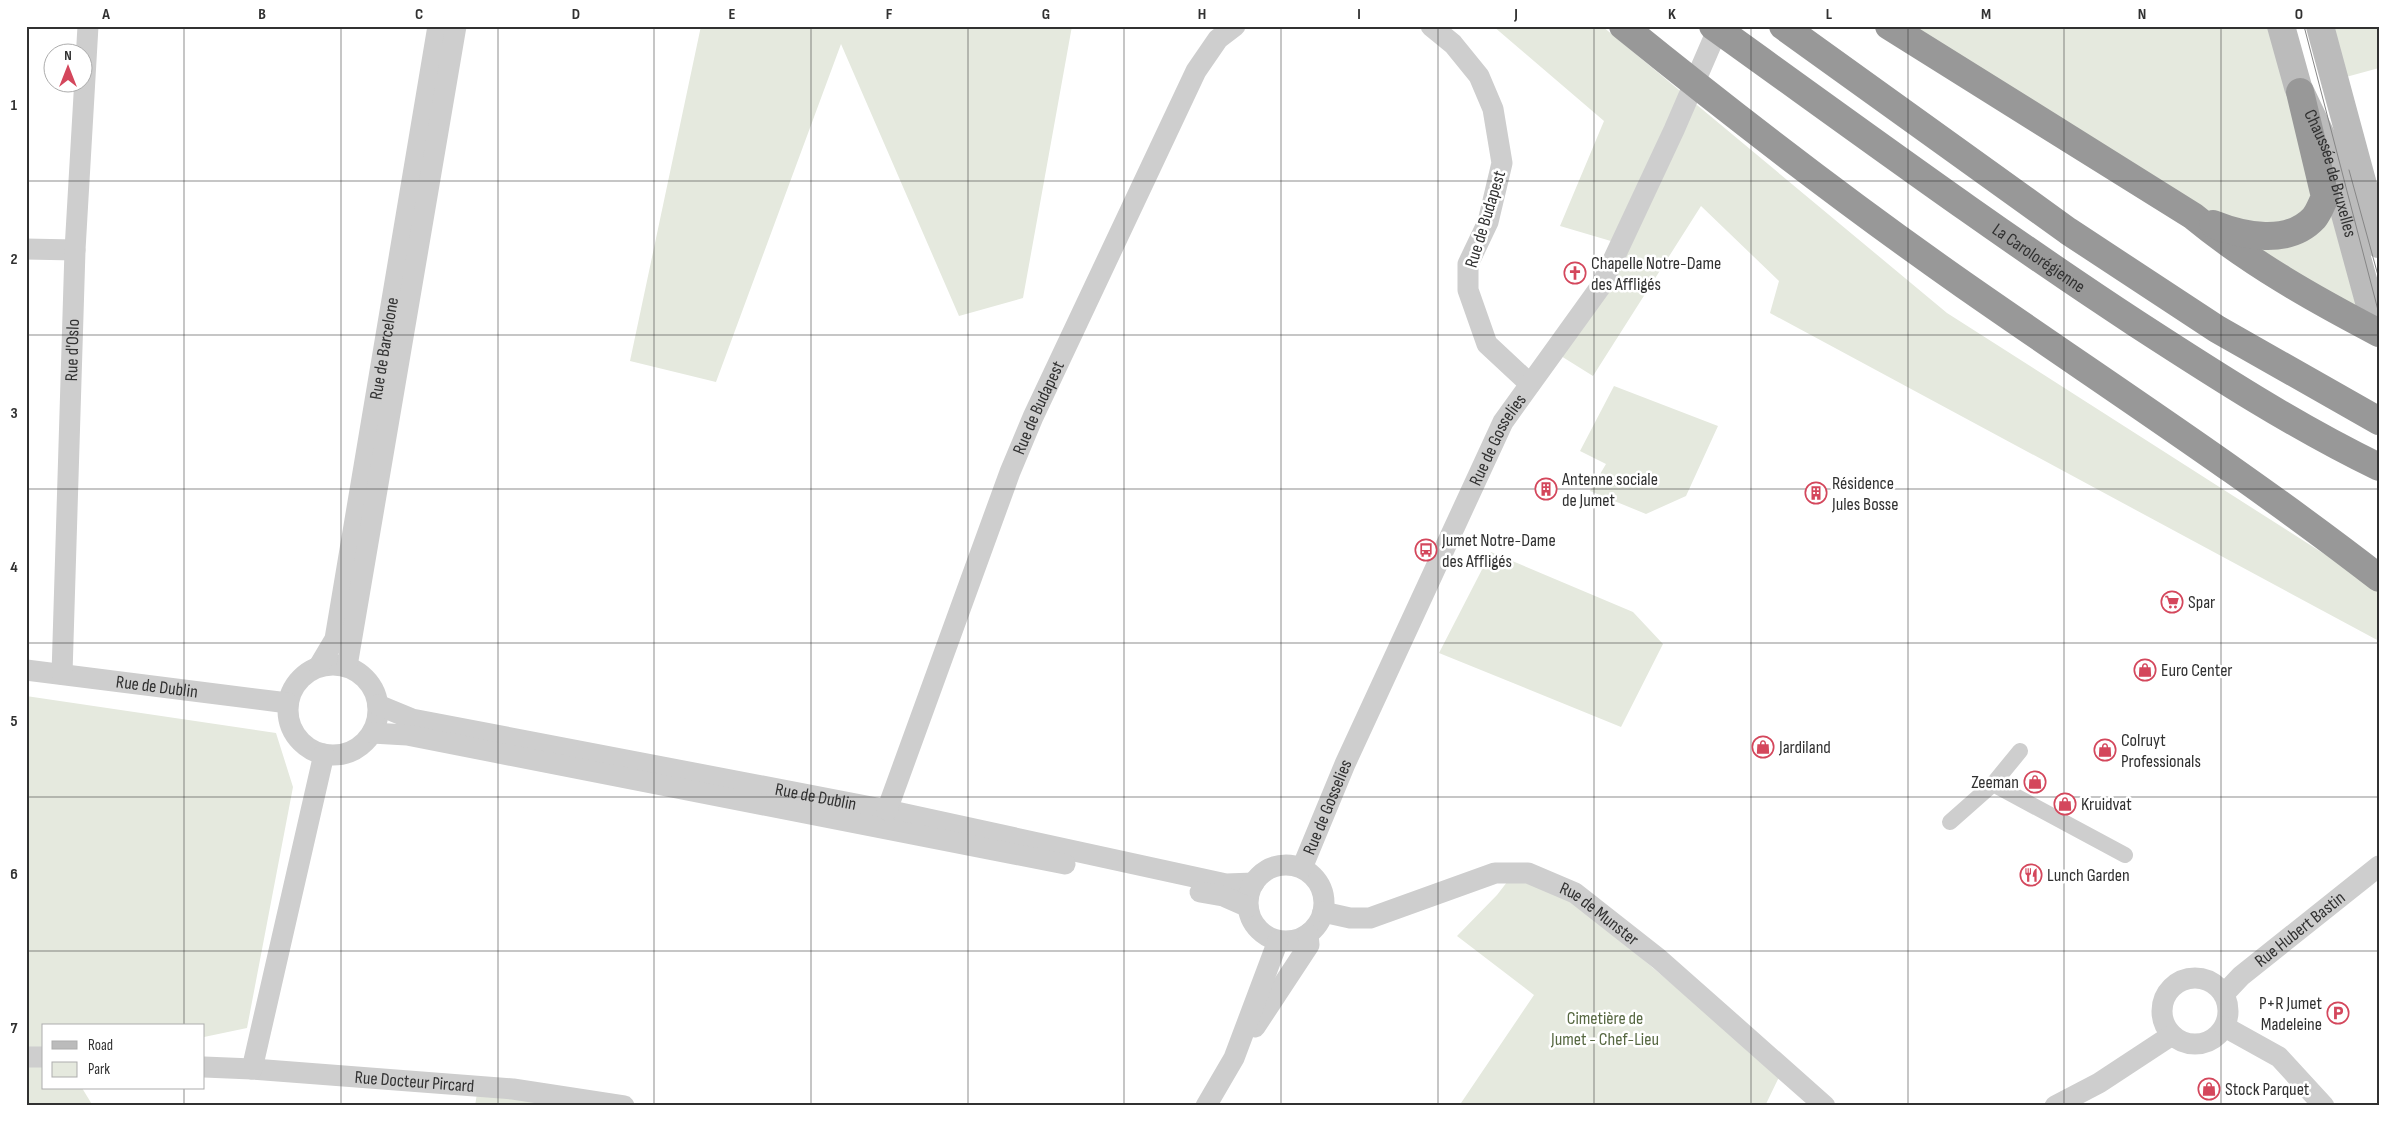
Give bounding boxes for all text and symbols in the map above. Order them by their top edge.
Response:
text: A [101,5,110,24]
text: B [258,5,266,24]
text: C [415,5,423,24]
text: D [572,5,580,24]
text: E [729,5,736,24]
text: F [886,5,893,24]
text: G [1042,5,1050,24]
text: H [1198,5,1206,24]
text: I [1357,5,1361,24]
text: J [1513,5,1518,24]
text: K [1668,5,1676,24]
text: L [1826,5,1833,24]
text: M [1981,5,1991,24]
text: N [2138,5,2146,24]
text: O [2295,5,2303,24]
north arrow [42,42,92,92]
text: N [64,47,72,64]
text: 1 [11,96,18,115]
street label: Chaussée de Bruxelles [2299,106,2361,240]
street label: Rue de Budapest [1461,168,1510,270]
street label: La Carolorégienne [1988,219,2089,297]
text: 2 [10,250,18,269]
place label: Chapelle Notre-Dame des Affligés [1591,253,1721,295]
church icon: Chapelle Notre-Dame des Affligés [1563,261,1587,285]
street label: Rue de Barcelone [365,296,403,401]
street label: Rue d'Oslo [61,319,84,382]
street label: Rue de Budapest [1009,357,1069,458]
street label: Rue de Gosselies [1465,390,1531,489]
text: 3 [10,404,18,423]
place label: Antenne sociale de Jumet [1561,469,1658,511]
place label: Résidence Jules Bosse [1831,473,1899,515]
building icon: Antenne sociale de Jumet [1534,477,1558,501]
building icon: Résidence Jules Bosse [1804,481,1828,505]
place label: Jumet Notre-Dame des Affligés [1441,530,1556,572]
bus stop icon: Jumet Notre-Dame des Affligés [1414,538,1438,562]
text: 4 [10,558,18,577]
supermarket icon: Spar [2160,590,2184,614]
place label: Spar [2188,592,2215,613]
shop icon: Euro Center [2133,658,2157,682]
place label: Euro Center [2161,660,2233,681]
street label: Rue de Dublin [115,671,199,703]
text: 5 [10,712,18,731]
place label: Colruyt Professionals [2121,730,2201,772]
shop icon: Jardiland [1751,735,1775,759]
place label: Jardiland [1778,737,1831,758]
shop icon: Colruyt Professionals [2093,738,2117,762]
street label: Rue de Gosselies [1299,756,1357,858]
shop icon: Zeeman [2023,770,2047,794]
place label: Zeeman [1971,772,2019,793]
street label: Rue de Dublin [773,779,858,815]
shop icon: Kruidvat [2053,792,2077,816]
place label: Kruidvat [2081,794,2132,815]
restaurant icon: Lunch Garden [2019,863,2043,887]
text: 6 [10,865,18,884]
place label: Lunch Garden [2047,865,2130,886]
street label: Rue de Munster [1556,878,1643,950]
street label: Rue Hubert Bastin [2251,887,2349,972]
place label: P+R Jumet Madeleine [2259,993,2322,1035]
parking icon: P+R Jumet Madeleine [2326,1001,2350,1025]
park label: Cimetière de Jumet - Chef-Lieu [1550,1008,1659,1050]
text: 7 [11,1019,18,1038]
legend [42,1024,205,1090]
text: Road [88,1036,113,1055]
text: Park [88,1060,110,1079]
street label: Rue Docteur Pircard [354,1067,475,1097]
shop icon: Stock Parquet [2197,1077,2221,1101]
place label: Stock Parquet [2225,1079,2310,1100]

